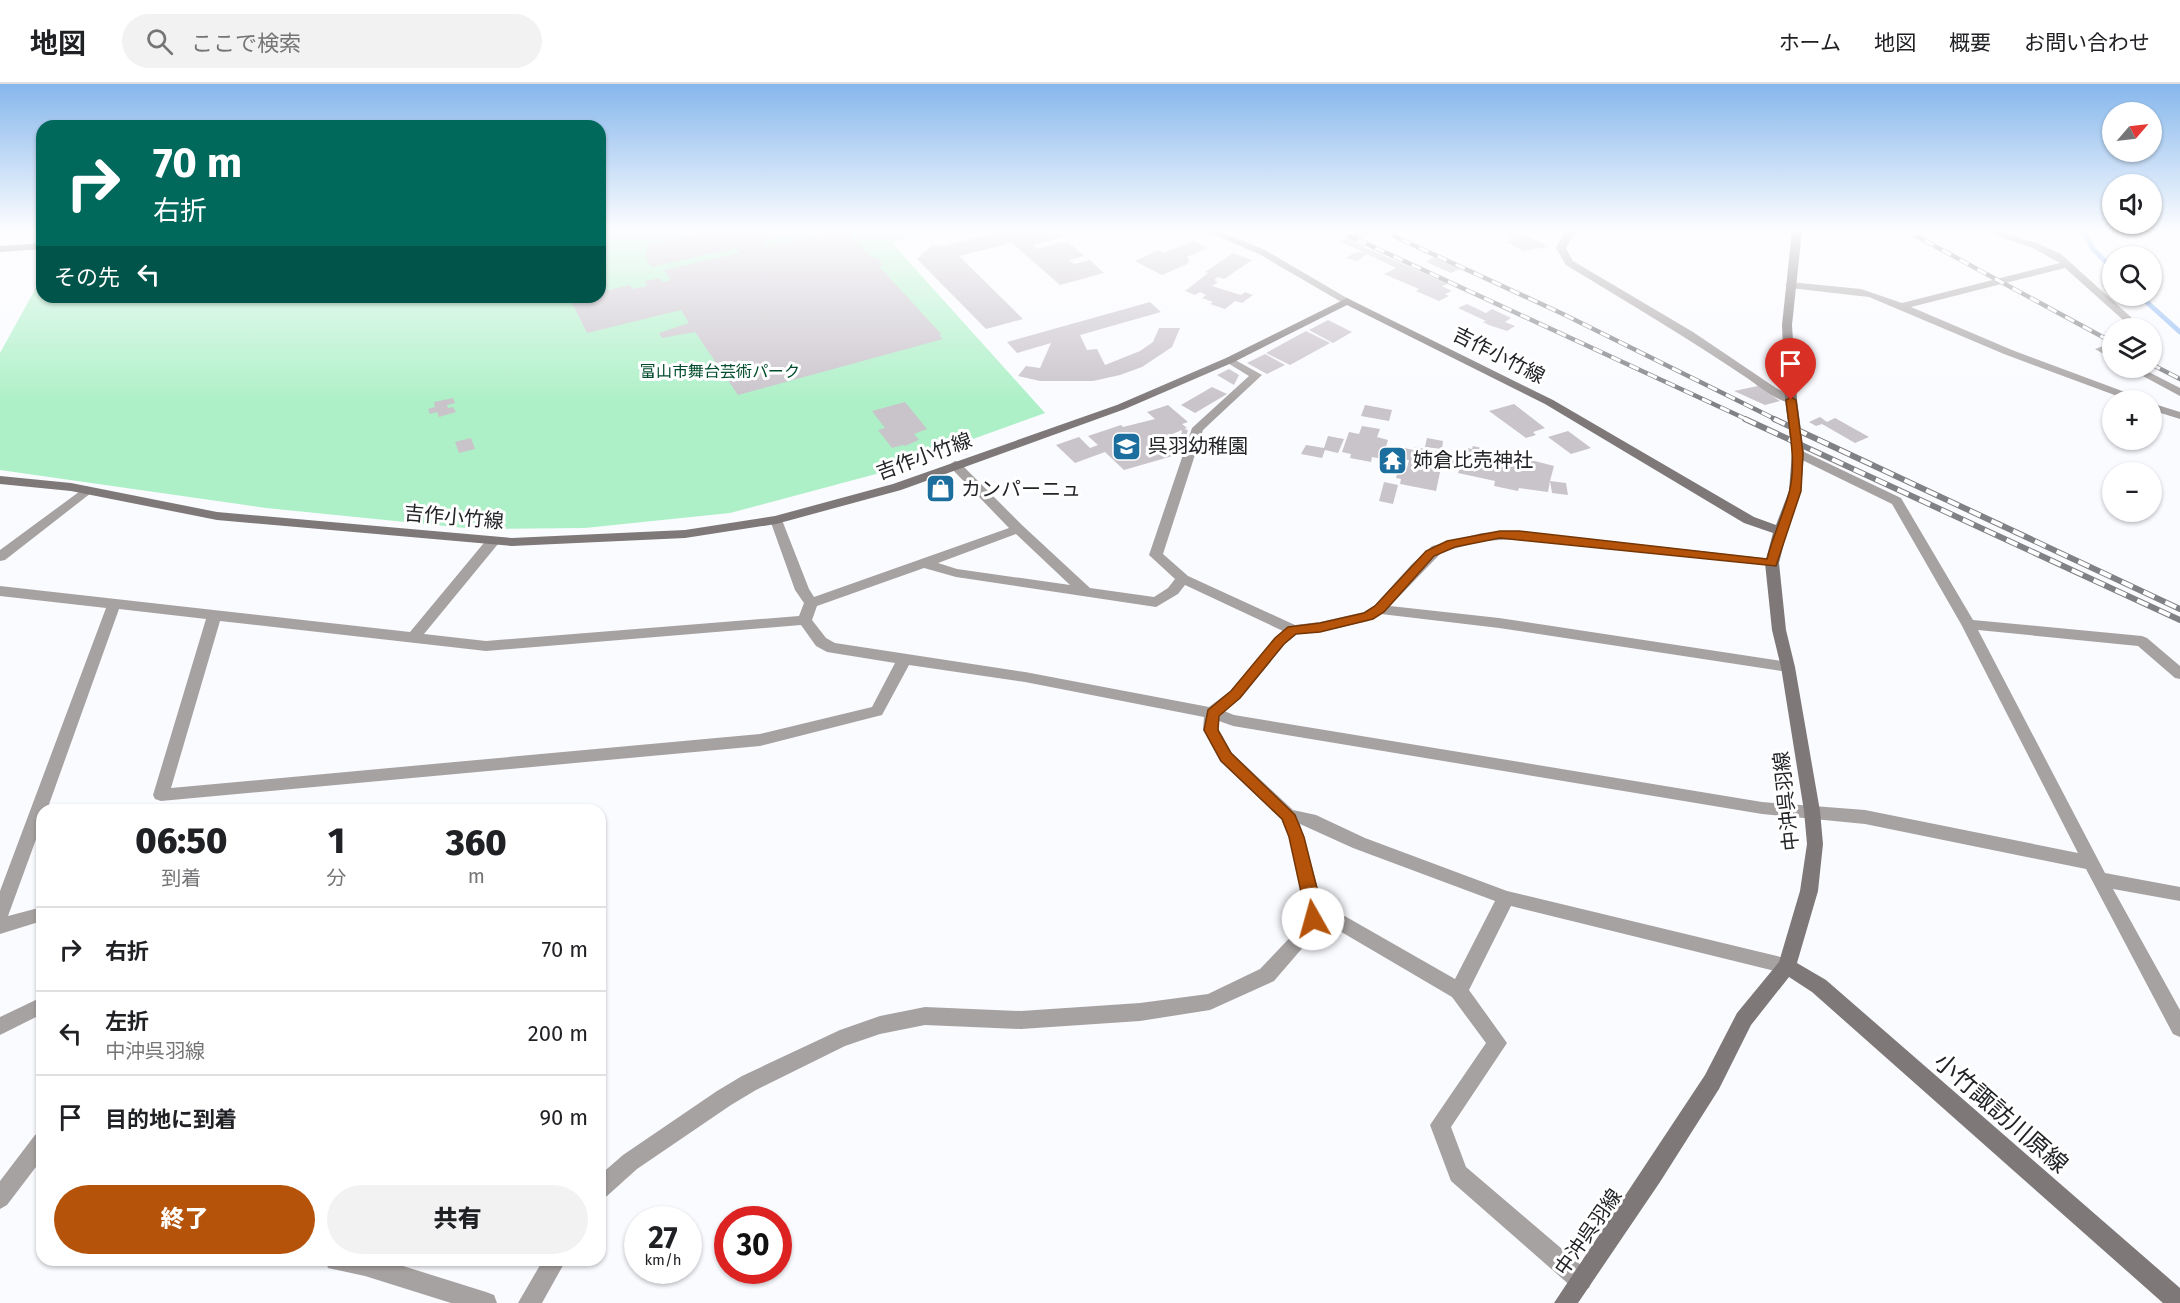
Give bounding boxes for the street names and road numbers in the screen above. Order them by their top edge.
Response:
street label: 吉作小竹線 [1449,322,1549,388]
street label: 吉作小竹線 [873,428,975,484]
street label: 吉作小竹線 [403,501,505,533]
street label: 中沖呉羽線 [1769,750,1803,852]
street label: 小竹諏訪川原線 [1928,1047,2074,1179]
street label: 中沖呉羽線 [1549,1184,1627,1280]

